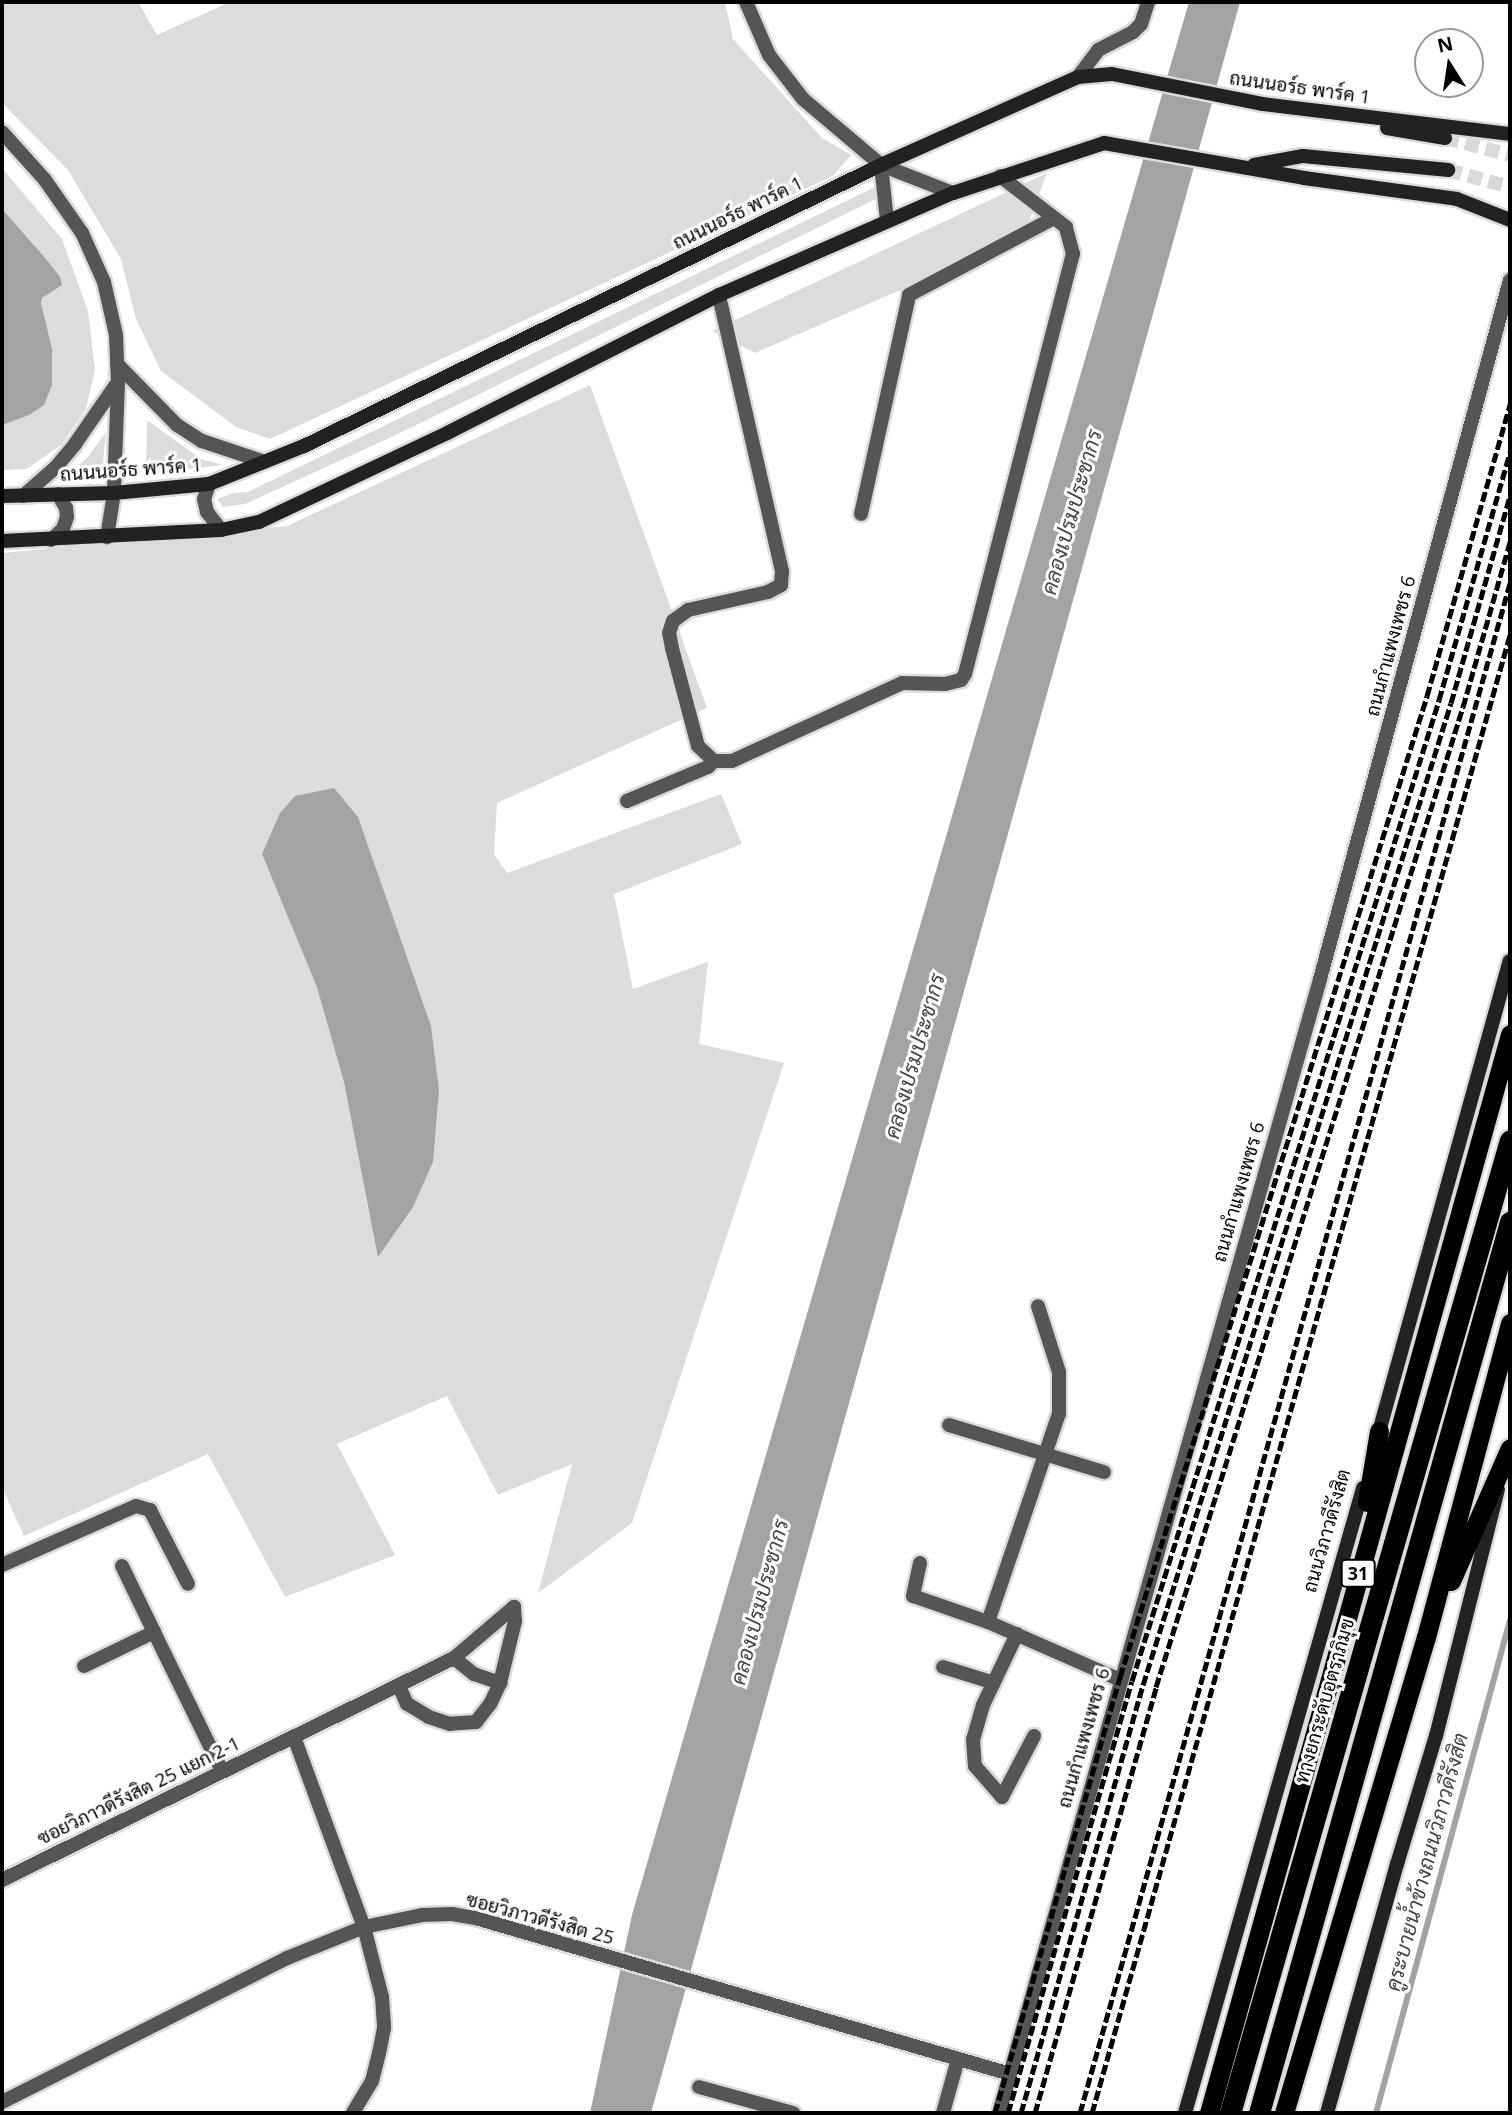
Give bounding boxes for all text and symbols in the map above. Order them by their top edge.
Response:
north arrow [1414,28,1484,98]
text: N [1435,30,1455,59]
street label: ถนนนอร์ธ พาร์ค 1 [1228,67,1372,109]
street label: ถนนนอร์ธ พาร์ค 1 [669,172,807,254]
water label: คลองเปรมประชากร [1035,427,1107,597]
street label: ถนนนอร์ธ พาร์ค 1 [59,454,203,486]
street label: ถนนกำแพงเพชร 6 [1361,573,1421,719]
water label: คลองเปรมประชากร [878,971,950,1141]
street label: ถนนกำแพงเพชร 6 [1208,1119,1270,1265]
street label: ถนนวิภาวดีรังสิต [1299,1467,1355,1595]
water label: คลองเปรมประชากร [725,1516,793,1688]
road number: 31 [1340,1558,1376,1588]
street label: ทางยกระดับอุตราภิมุข [1291,1616,1359,1786]
street label: ถนนกำแพงเพชร 6 [1053,1665,1115,1811]
water label: คูระบายน้ำข้างถนนวิภาวดีรังสิต [1379,1730,1473,1994]
street label: ซอยวิภาวดีรังสิต 25 แยก 2-1 [34,1732,244,1850]
street label: ซอยวิภาวดีรังสิต 25 [463,1888,617,1950]

